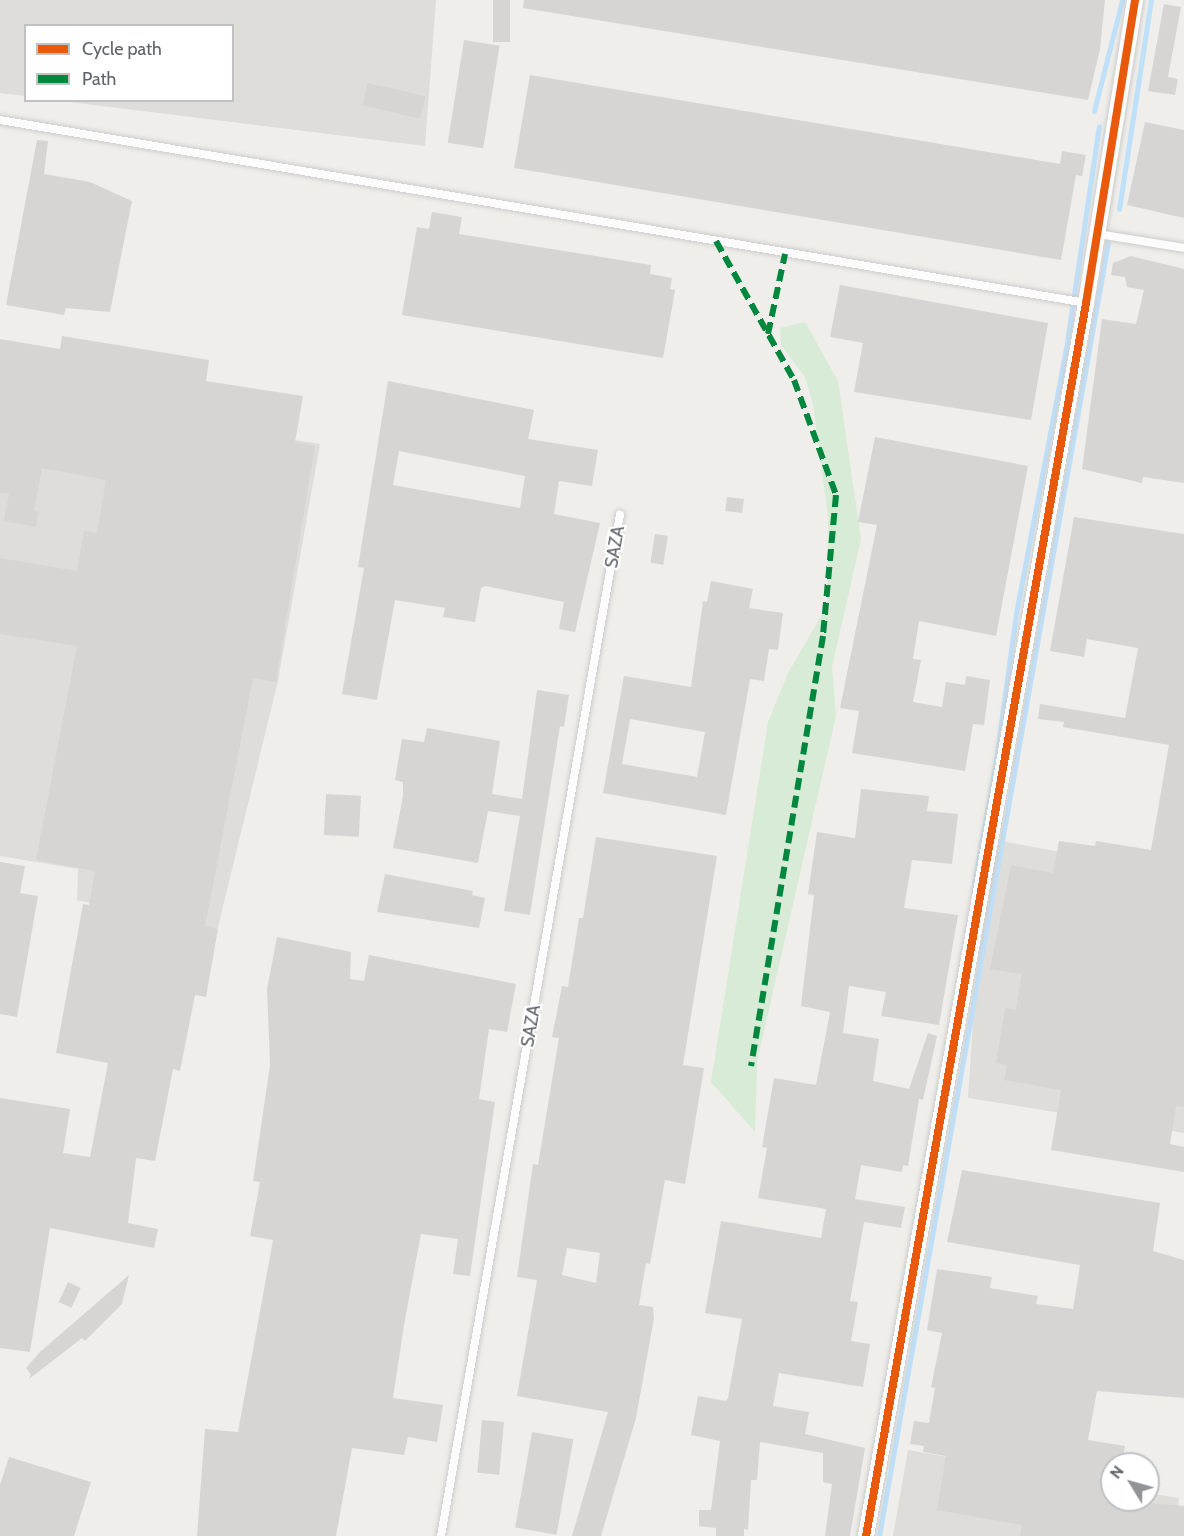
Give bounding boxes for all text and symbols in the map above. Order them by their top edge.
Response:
legend [24,24,234,102]
text: Cycle path [82,38,162,60]
text: Path [82,68,116,90]
street label: SAZA [601,524,629,570]
street label: SAZA [517,1003,545,1049]
north arrow [1100,1452,1160,1512]
text: N [1106,1462,1128,1482]

